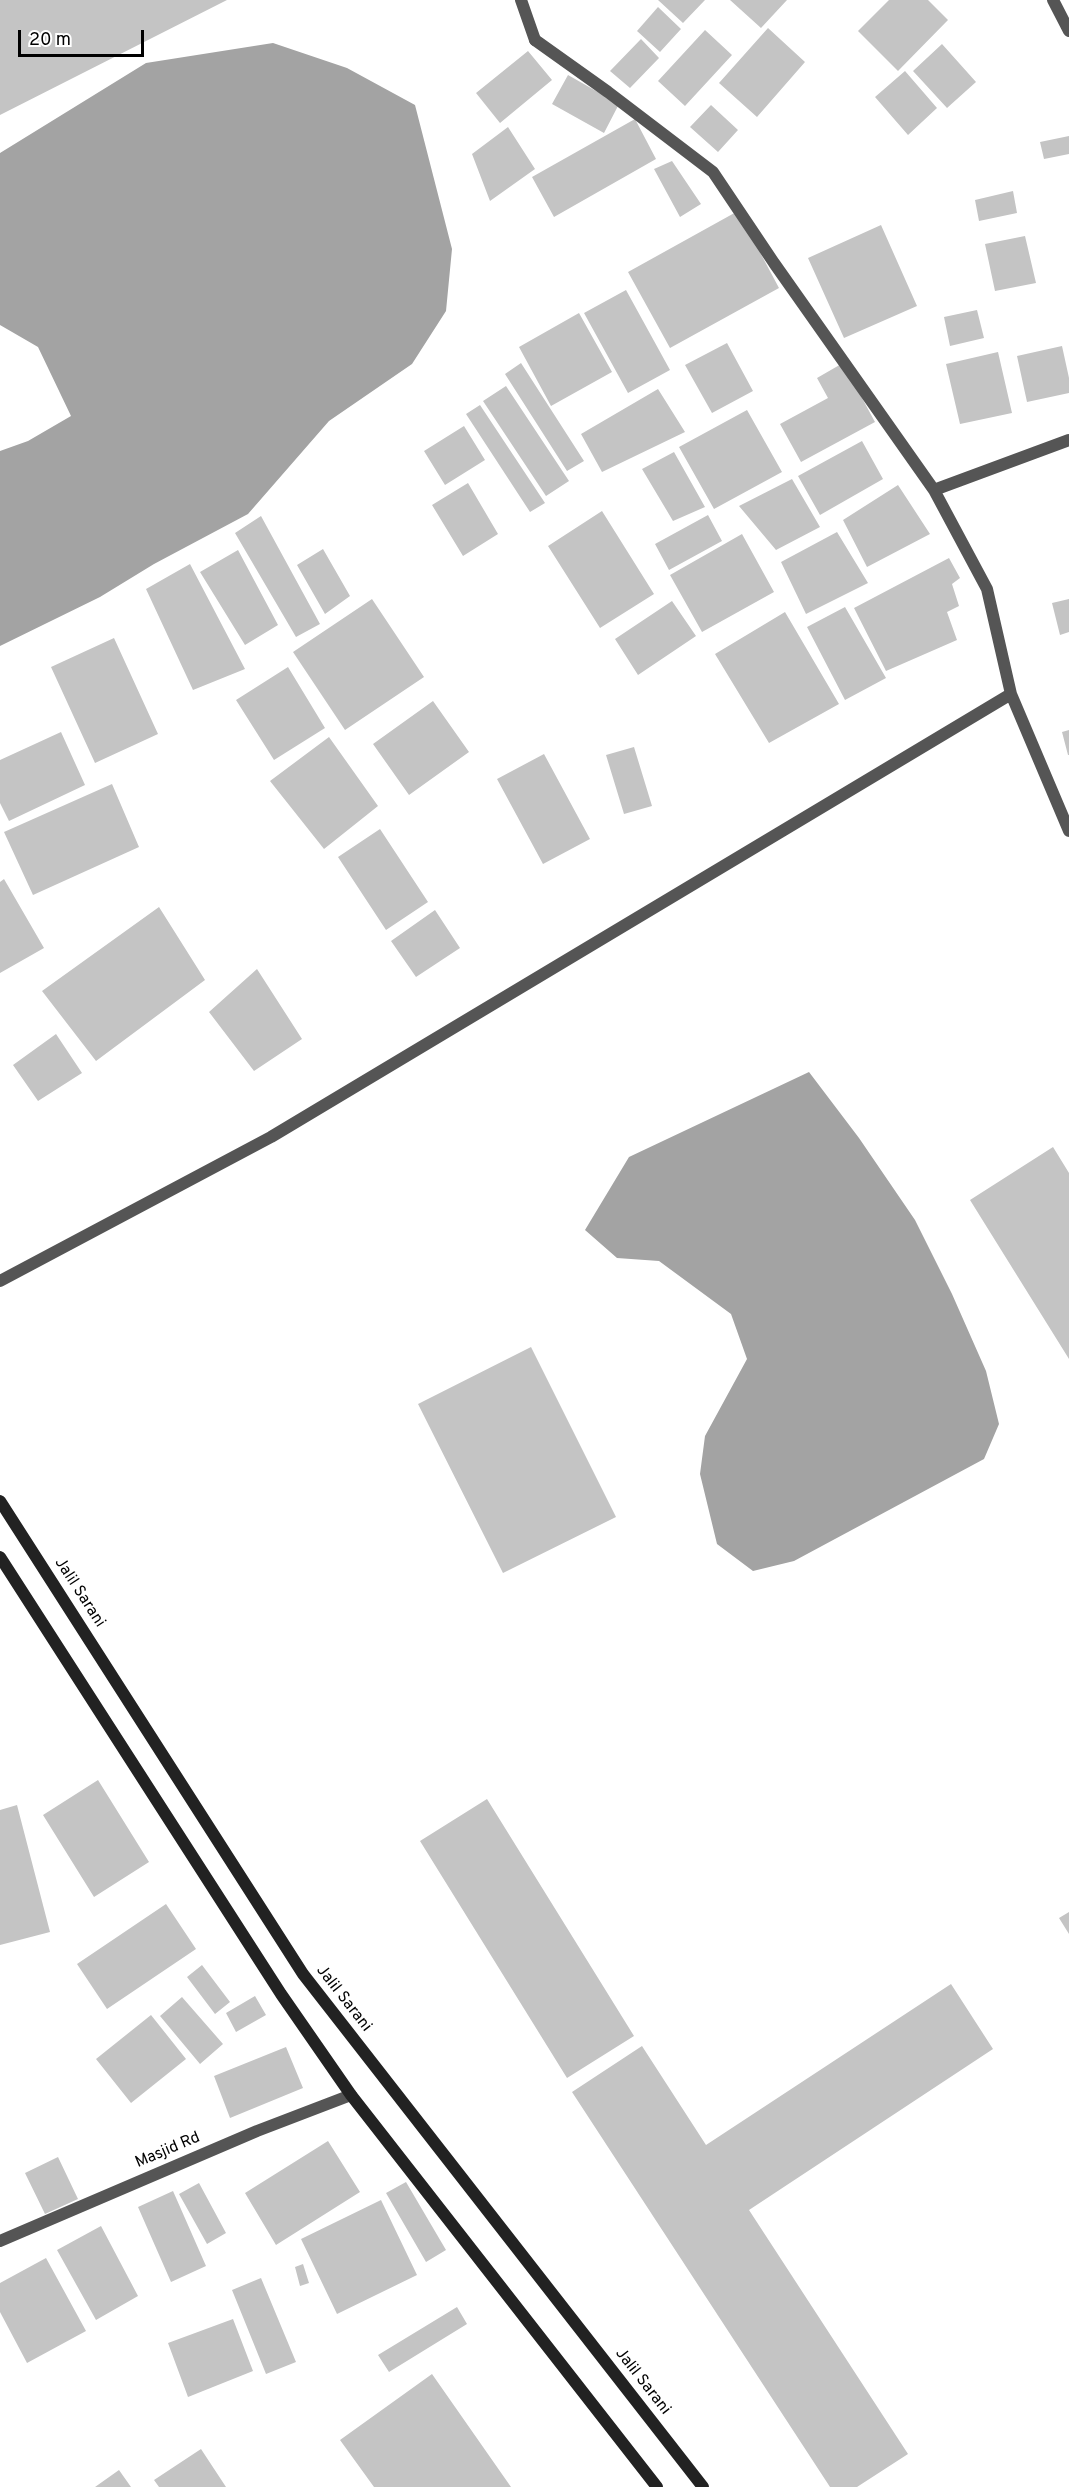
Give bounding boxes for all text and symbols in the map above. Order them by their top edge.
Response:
scale bar [21,18,147,56]
text: 20 m [29,29,71,52]
street label: Jalil Sarani [49,1555,109,1631]
street label: Jalil Sarani [311,1962,375,2036]
street label: Masjid Rd [133,2129,203,2173]
street label: Jalil Sarani [610,2345,674,2419]

